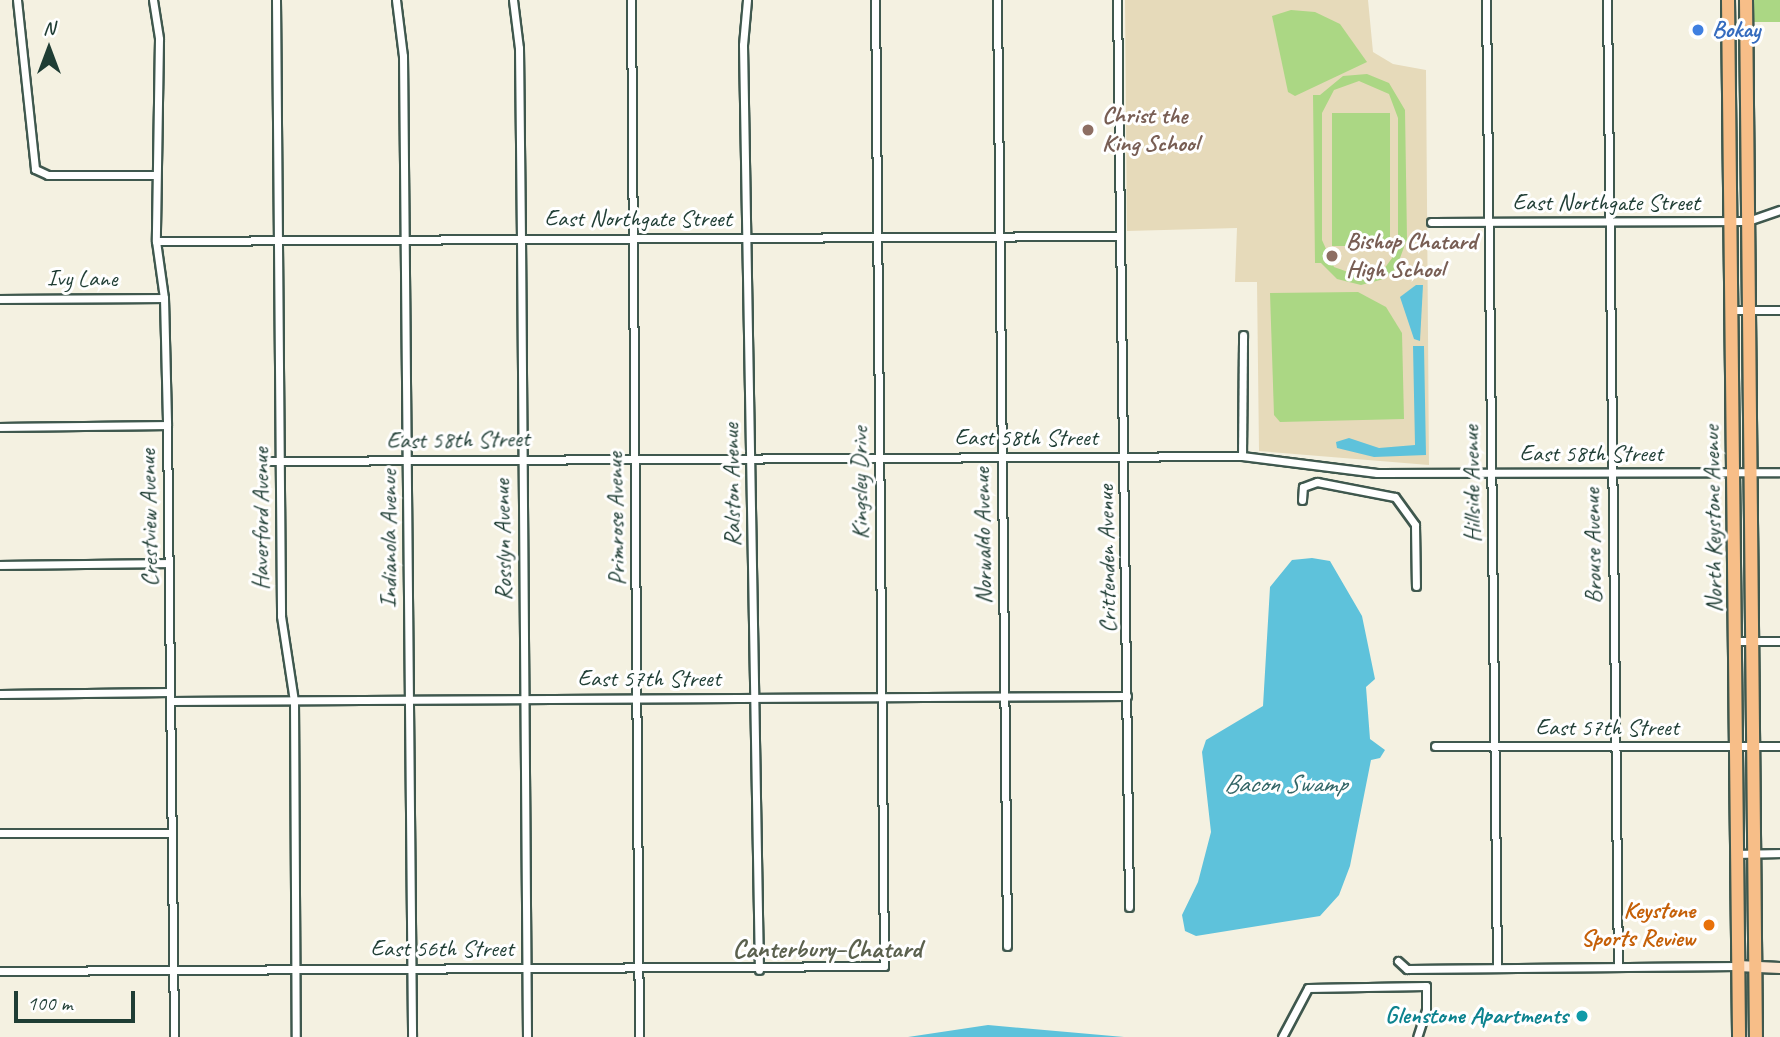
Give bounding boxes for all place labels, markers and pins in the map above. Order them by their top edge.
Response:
place label: Bokay [1712,16,1760,44]
marker: Bokay [1690,22,1706,38]
place label: Christ the King School [1102,102,1198,158]
marker: Christ the King School [1080,122,1096,138]
place label: Bishop Chatard High School [1346,228,1476,284]
marker: Bishop Chatard High School [1324,248,1340,264]
place label: Keystone Sports Review [1581,897,1695,953]
marker: Keystone Sports Review [1701,917,1717,933]
place label: Glenstone Apartments [1385,1002,1568,1030]
marker: Glenstone Apartments [1574,1008,1590,1024]

